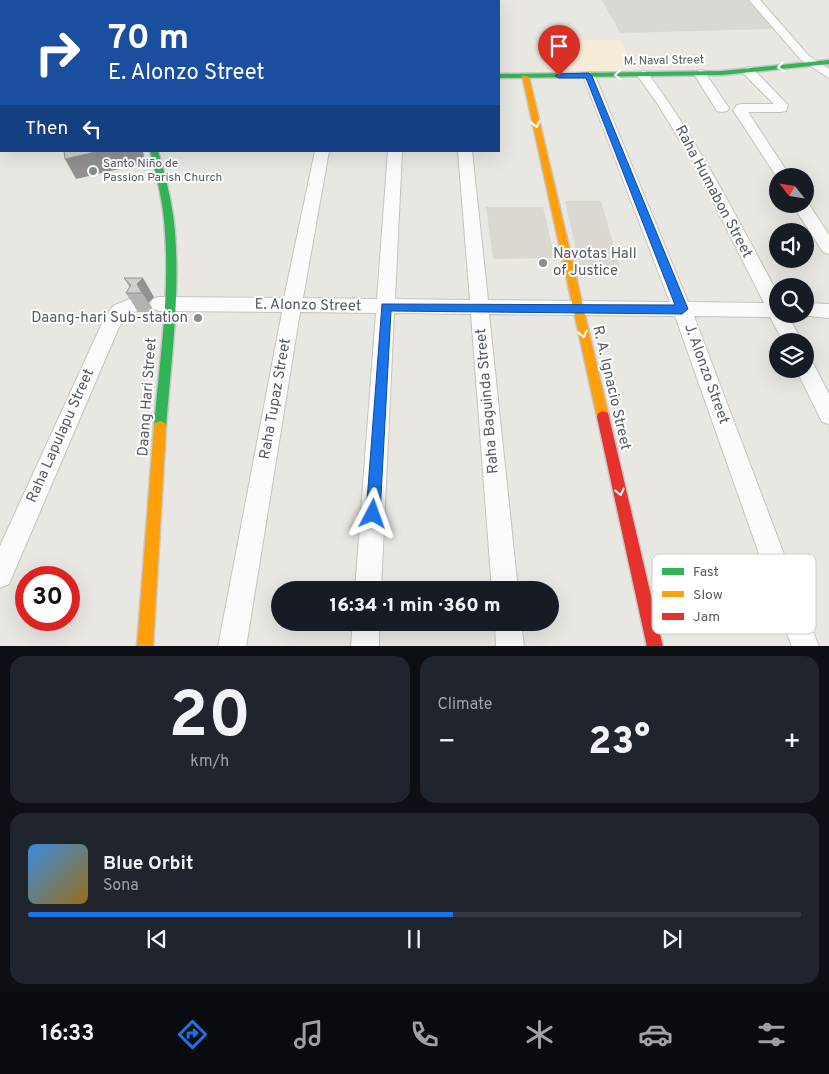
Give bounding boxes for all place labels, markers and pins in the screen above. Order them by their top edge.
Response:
pin [538,25,580,76]
place label: Santo Niño de Passion Parish Church [103,156,222,186]
marker: Santo Niño de Passion Parish Church [87,165,99,177]
place label: Navotas Hall of Justice [553,245,637,281]
marker: Navotas Hall of Justice [537,257,549,269]
place label: Daang-hari Sub-station [31,309,188,328]
marker: Daang-hari Sub-station [192,312,204,324]

